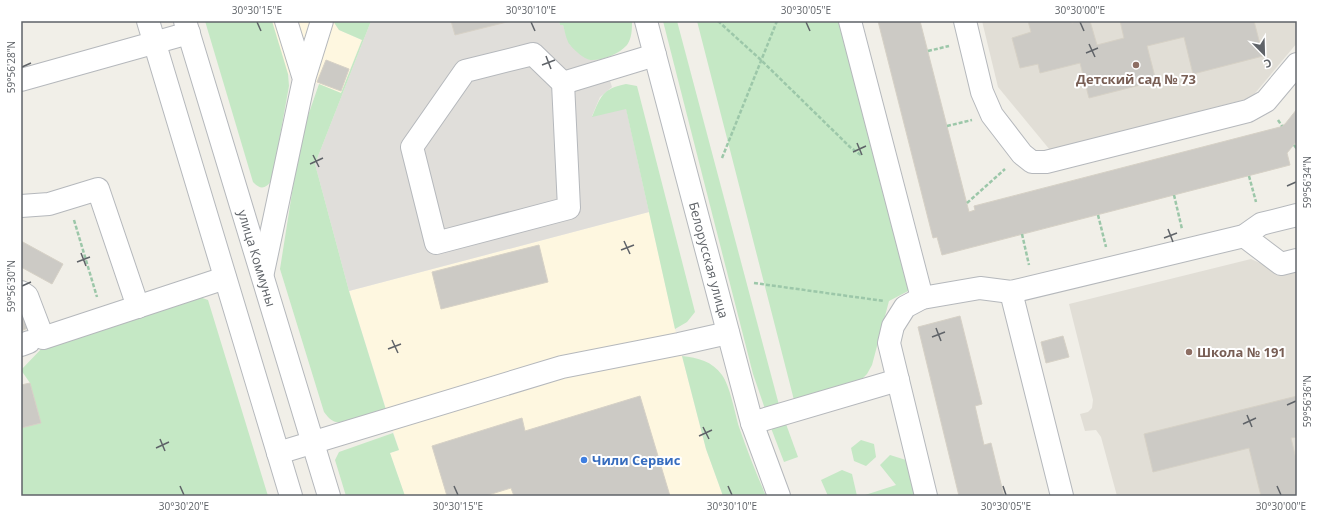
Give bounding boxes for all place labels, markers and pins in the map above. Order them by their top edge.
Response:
marker: Детский сад № 73 [1131,60,1141,70]
place label: Детский сад № 73 [1076,70,1196,88]
place label: Школа № 191 [1197,343,1286,361]
marker: Школа № 191 [1184,347,1194,357]
place label: Чили Сервис [592,451,681,469]
marker: Чили Сервис [579,455,589,465]

